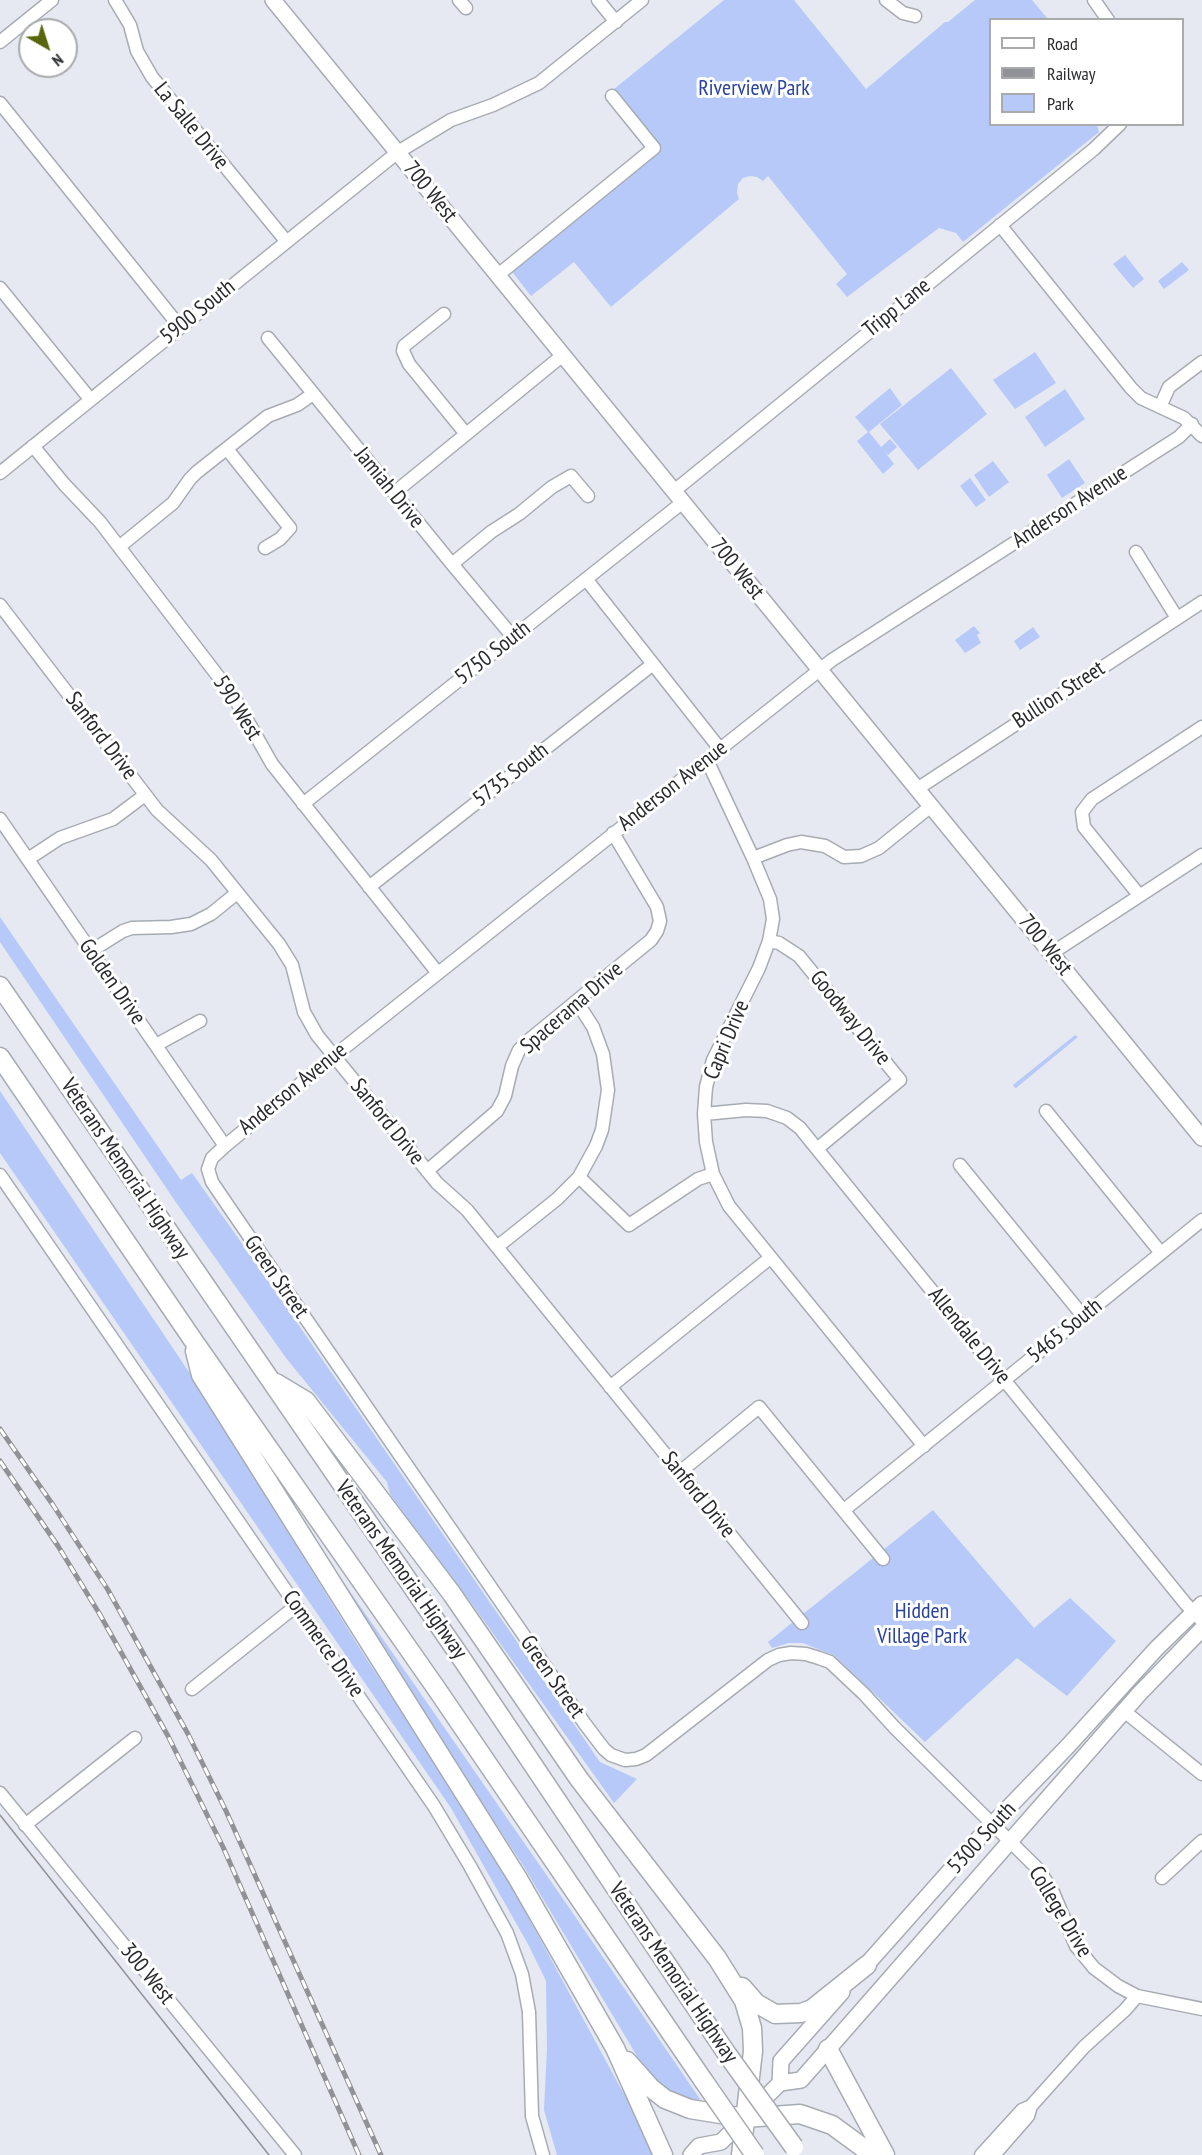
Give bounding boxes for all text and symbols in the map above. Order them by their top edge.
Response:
north arrow [18,18,78,78]
legend [989,18,1184,126]
text: Road [1047,32,1078,55]
text: N [48,50,68,71]
text: Railway [1047,62,1096,85]
park label: Riverview Park [698,76,810,102]
street label: La Salle Drive [148,77,234,175]
text: Park [1047,92,1074,115]
street label: 700 West [397,156,463,228]
street label: Tripp Lane [858,273,936,343]
street label: 5900 South [155,274,241,350]
street label: Jamiah Drive [348,442,430,534]
street label: Anderson Avenue [1008,460,1132,554]
street label: 700 West [704,533,770,605]
street label: 5750 South [450,615,536,691]
street label: Bullion Street [1008,656,1110,734]
street label: 590 West [207,671,267,745]
street label: Sanford Drive [59,687,143,785]
street label: Anderson Avenue [613,735,733,837]
street label: 5735 South [468,737,554,813]
street label: 700 West [1012,909,1078,981]
street label: Golden Drive [73,934,151,1030]
street label: Spacerama Drive [515,956,629,1060]
street label: Goodway Drive [804,965,896,1071]
street label: Capri Drive [699,996,755,1084]
street label: Anderson Avenue [234,1037,352,1141]
street label: Veterans Memorial Highway [55,1074,195,1264]
street label: Sanford Drive [344,1074,430,1170]
street label: Green Street [238,1231,314,1323]
street label: Allendale Drive [922,1282,1016,1390]
street label: 5465 South [1022,1293,1108,1369]
street label: Sanford Drive [655,1447,741,1543]
street label: Veterans Memorial Highway [329,1476,473,1664]
street label: Commerce Drive [277,1586,369,1702]
park label: Hidden Village Park [877,1599,967,1651]
street label: Green Street [514,1631,590,1723]
street label: 5300 South [942,1797,1022,1879]
street label: College Drive [1023,1862,1097,1962]
street label: Veterans Memorial Highway [603,1878,743,2068]
street label: 300 West [114,1938,180,2010]

